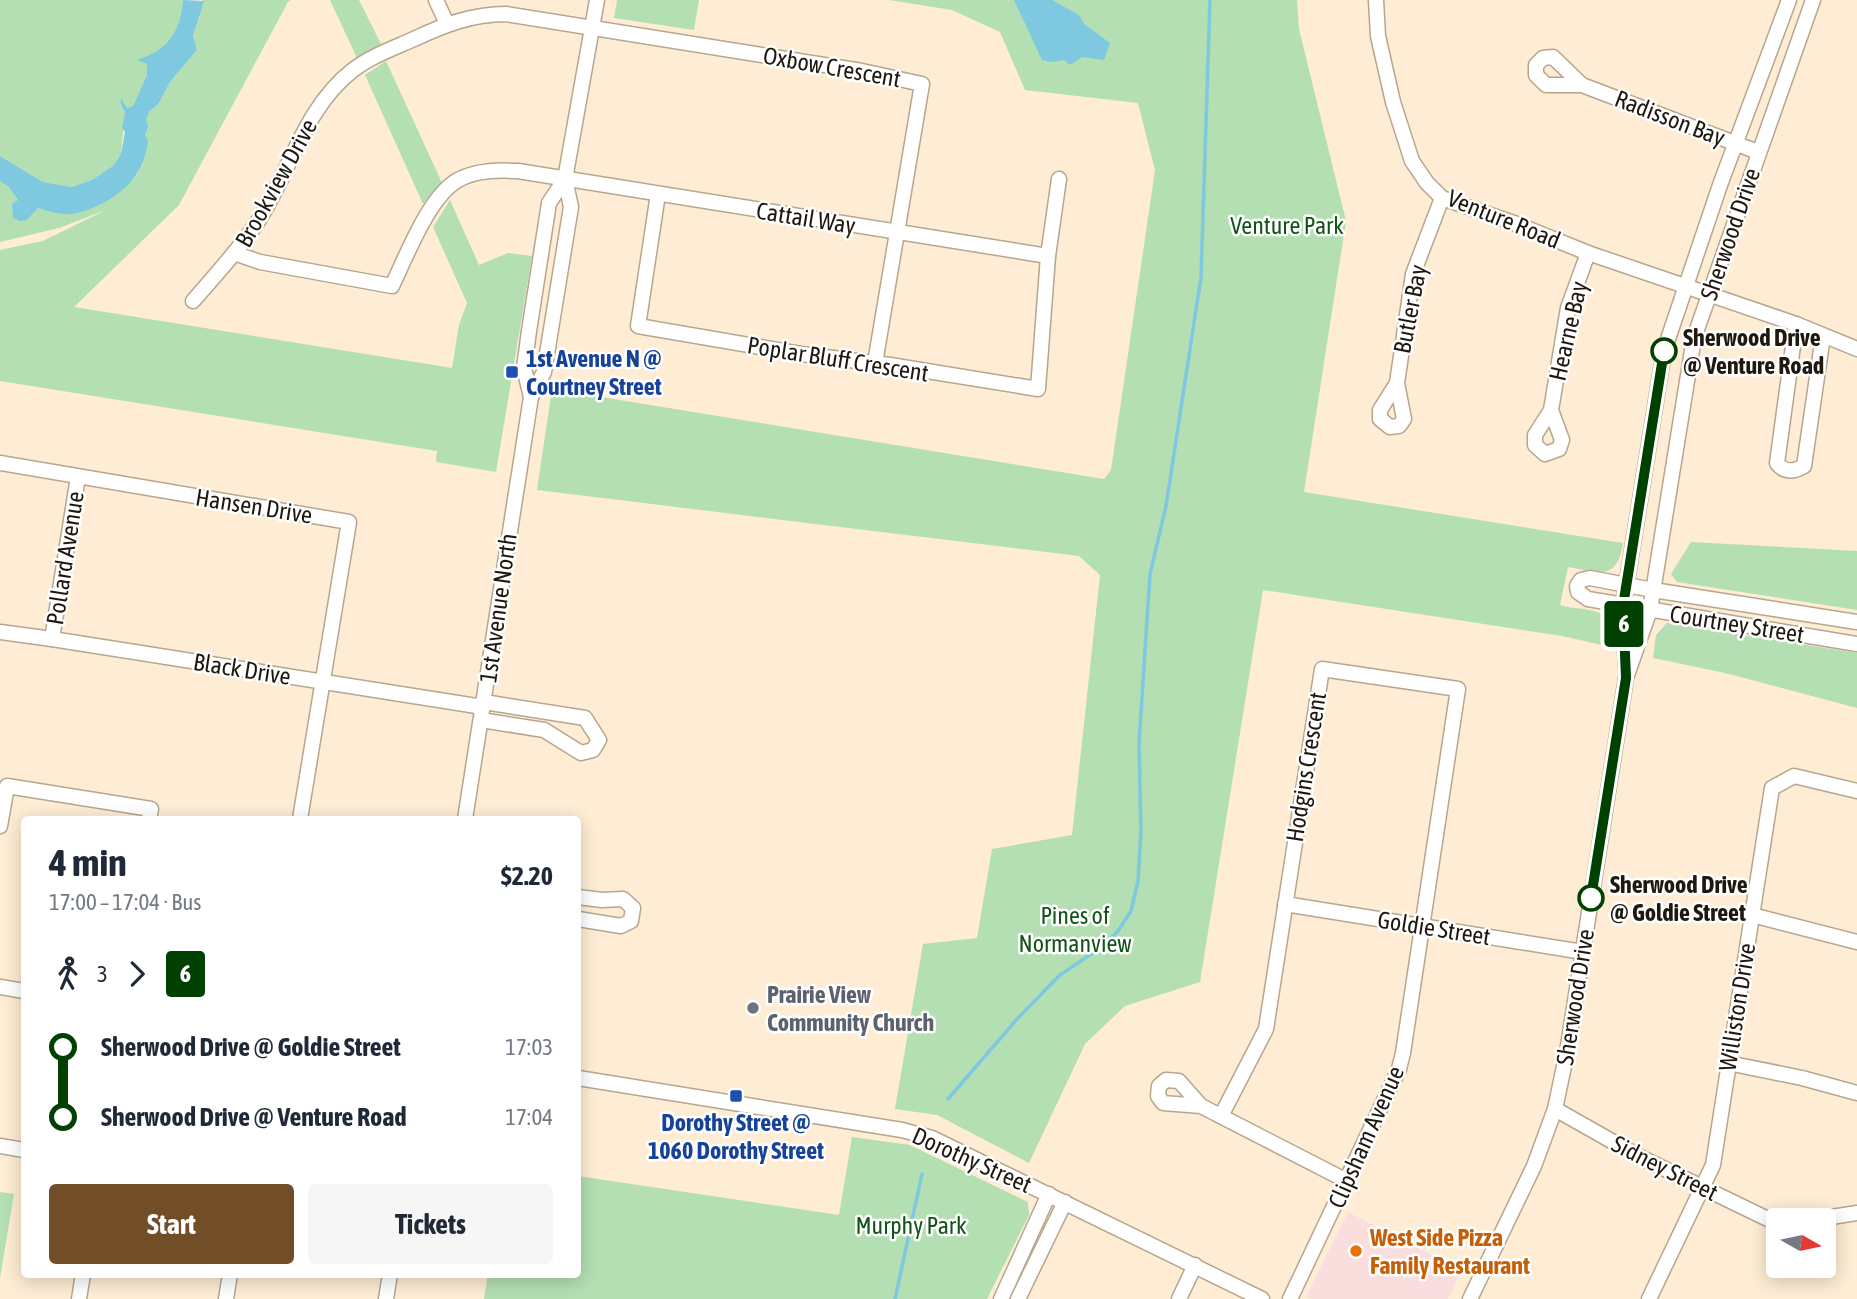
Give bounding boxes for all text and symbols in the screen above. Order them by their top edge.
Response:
street label: Oxbow Crescent [761,42,903,92]
street label: Radisson Bay [1611,85,1729,151]
street label: Brookview Drive [230,114,322,252]
street label: Sherwood Drive [1695,165,1765,303]
street label: Venture Road [1444,184,1564,254]
street label: Cattail Way [755,197,858,239]
park label: Venture Park [1230,212,1344,239]
street label: Butler Bay [1388,262,1432,356]
street label: Hearne Bay [1543,278,1593,383]
place label: Sherwood Drive @ Venture Road [1683,324,1824,379]
street label: Poplar Bluff Crescent [745,331,931,387]
marker: Sherwood Drive @ Venture Road [1651,338,1677,364]
place label: 1st Avenue N @ Courtney Street [526,345,662,400]
marker: 1st Avenue N @ Courtney Street [504,364,520,380]
street label: Hansen Drive [194,483,314,529]
street label: Pollard Avenue [41,489,89,627]
street label: 1st Avenue North [474,532,522,684]
street label: Courtney Street [1668,600,1806,648]
line badge: 6 [1601,601,1647,647]
text: 6 [1618,610,1630,637]
street label: Black Drive [191,648,293,690]
street label: Hodgins Crescent [1281,690,1331,844]
text: 4 min [49,841,127,884]
text: $2.20 [501,861,553,891]
place label: Sherwood Drive @ Goldie Street [1610,871,1748,926]
marker: Sherwood Drive @ Goldie Street [1578,885,1604,911]
text: 17:00 – 17:04 · Bus [49,889,201,915]
park label: Pines of Normanview [1019,902,1132,957]
street label: Goldie Street [1376,906,1492,950]
street label: Sherwood Drive [1551,927,1599,1067]
street label: Williston Drive [1714,941,1760,1073]
icon: walk [49,955,87,993]
icon: forward [118,955,156,993]
text: 6 [180,960,191,987]
text: 3 [97,961,108,987]
place label: Prairie View Community Church [767,981,934,1036]
marker: Prairie View Community Church [745,1000,761,1016]
text: Sherwood Drive @ Goldie Street [101,1032,401,1062]
text: 17:03 [505,1034,553,1060]
street label: Clipsham Avenue [1323,1062,1409,1212]
marker: Dorothy Street @ 1060 Dorothy Street [728,1088,744,1104]
text: Sherwood Drive @ Venture Road [101,1102,407,1132]
text: 17:04 [505,1104,553,1130]
place label: Dorothy Street @ 1060 Dorothy Street [648,1109,824,1164]
street label: Dorothy Street [908,1122,1036,1198]
street label: Sidney Street [1608,1130,1722,1206]
button: Start [49,1184,294,1264]
button: Tickets [308,1184,553,1264]
north arrow [1766,1208,1836,1278]
map controls [1766,1208,1836,1278]
park label: Murphy Park [855,1212,967,1239]
place label: West Side Pizza Family Restaurant [1369,1224,1530,1279]
marker: West Side Pizza Family Restaurant [1348,1243,1364,1259]

